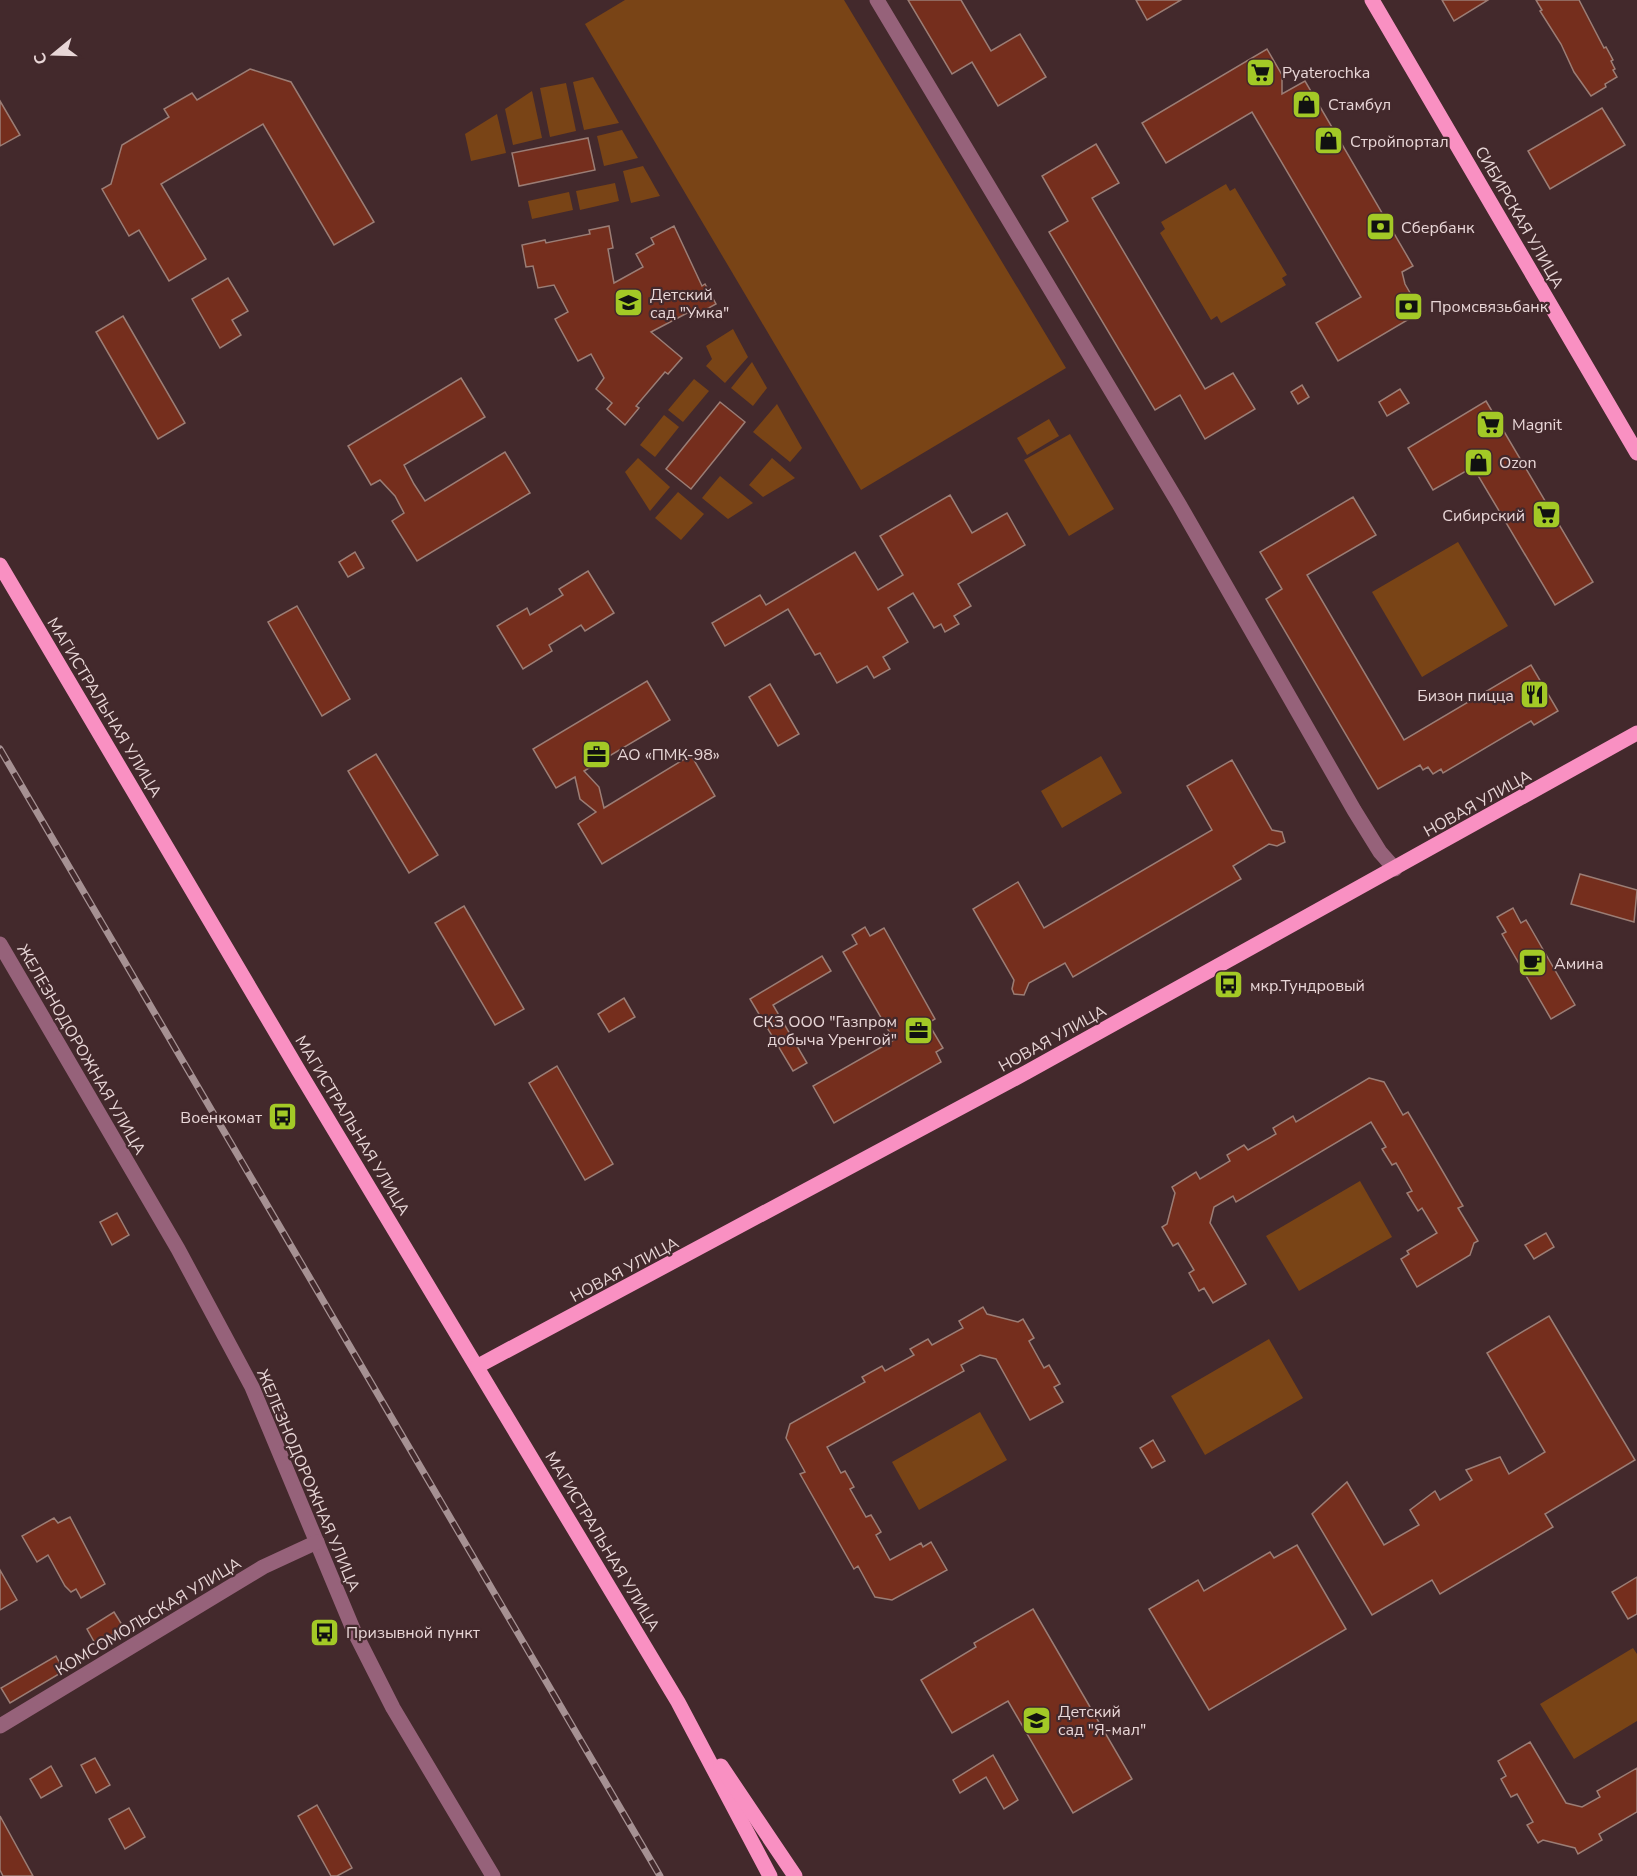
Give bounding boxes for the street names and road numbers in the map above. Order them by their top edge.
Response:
street label: СИБИРСКАЯ УЛИЦА [1469,142,1569,293]
street label: МАГИСТРАЛЬНАЯ УЛИЦА [42,614,167,802]
street label: НОВАЯ УЛИЦА [1420,765,1536,843]
street label: ЖЕЛЕЗНОДОРОЖНАЯ УЛИЦА [12,940,151,1159]
street label: НОВАЯ УЛИЦА [995,1000,1111,1078]
street label: МАГИСТРАЛЬНАЯ УЛИЦА [290,1032,415,1220]
street label: НОВАЯ УЛИЦА [566,1232,683,1308]
street label: ЖЕЛЕЗНОДОРОЖНАЯ УЛИЦА [251,1366,365,1595]
street label: МАГИСТРАЛЬНАЯ УЛИЦА [540,1448,665,1636]
street label: КОМСОМОЛЬСКАЯ УЛИЦА [52,1552,246,1681]

